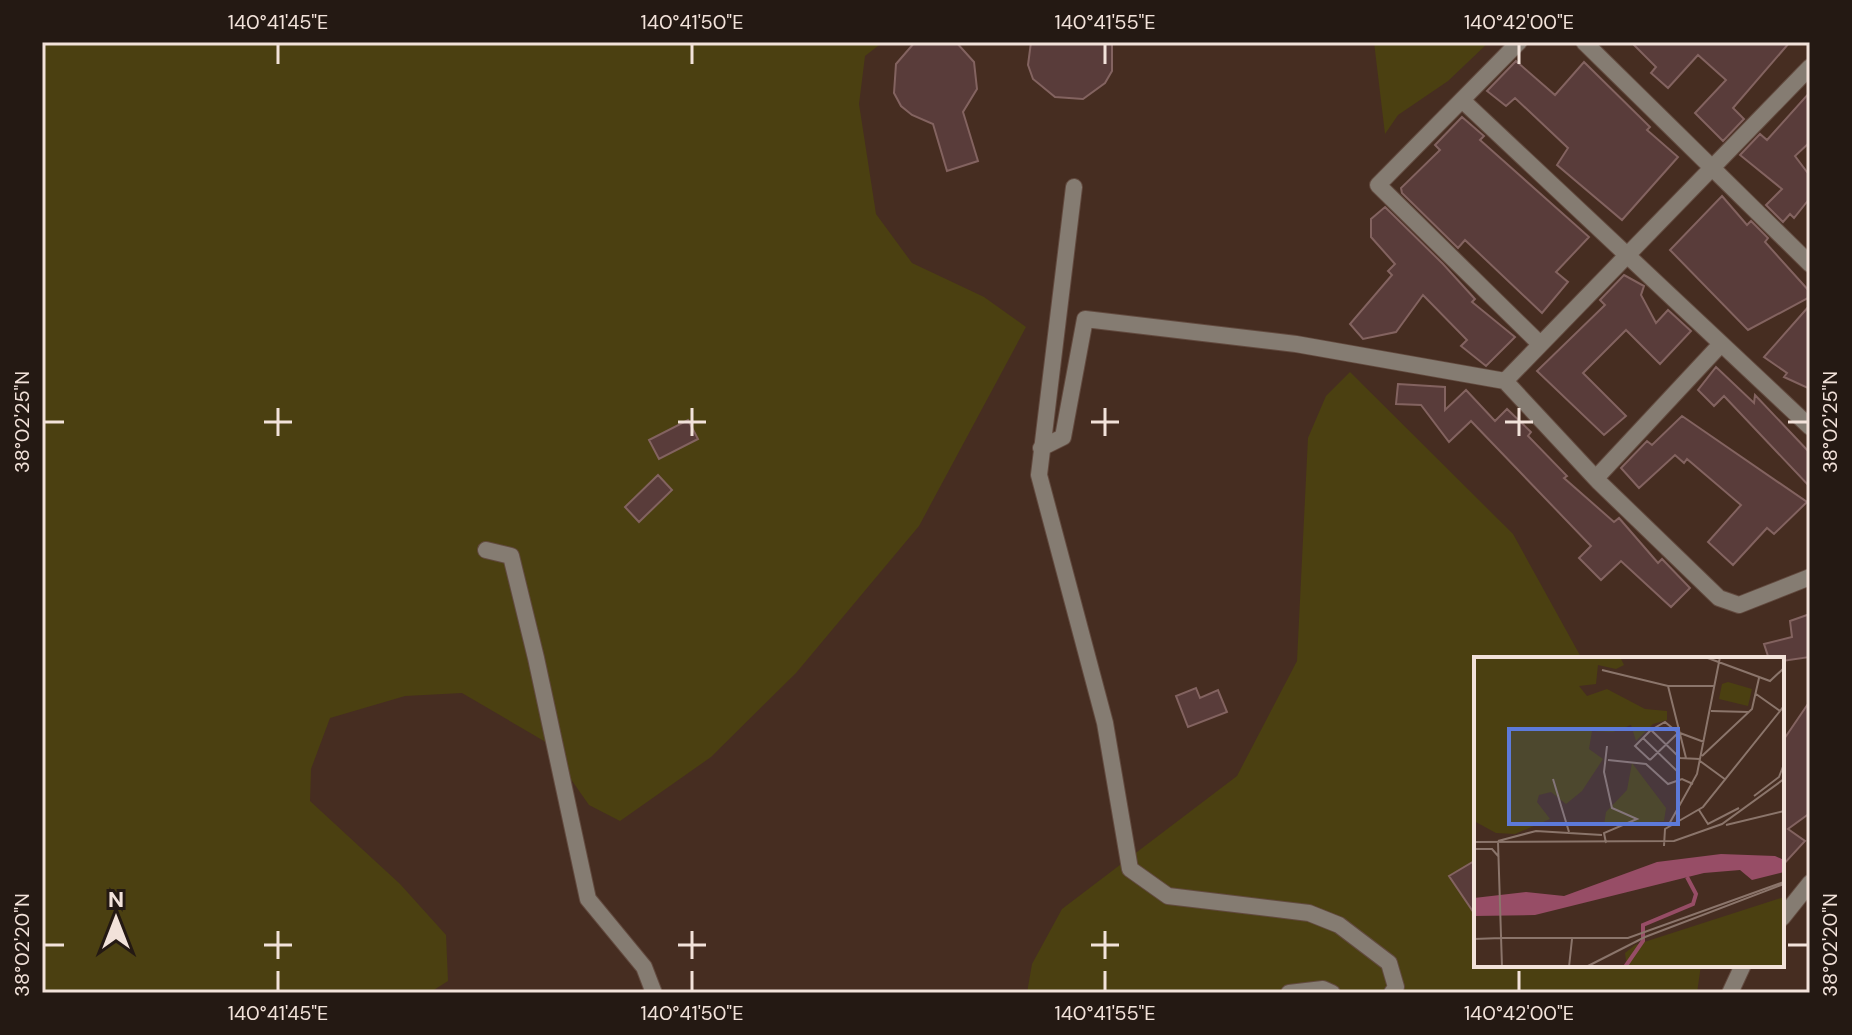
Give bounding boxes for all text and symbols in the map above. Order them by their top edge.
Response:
text: 140°41'45"E [228,9,328,35]
text: 140°41'50"E [641,9,743,35]
text: 140°41'55"E [1054,9,1156,35]
text: 140°42'00"E [1464,9,1574,35]
text: 38°02'25"N [9,371,35,473]
text: 38°02'25"N [1817,371,1843,473]
inset map [1474,657,1784,967]
north arrow [76,879,156,959]
text: N [108,885,124,914]
text: 38°02'20"N [9,893,35,997]
text: 38°02'20"N [1817,893,1843,997]
text: 140°41'45"E [228,1000,328,1026]
text: 140°41'50"E [641,1000,743,1026]
text: 140°41'55"E [1054,1000,1156,1026]
text: 140°42'00"E [1464,1000,1574,1026]

